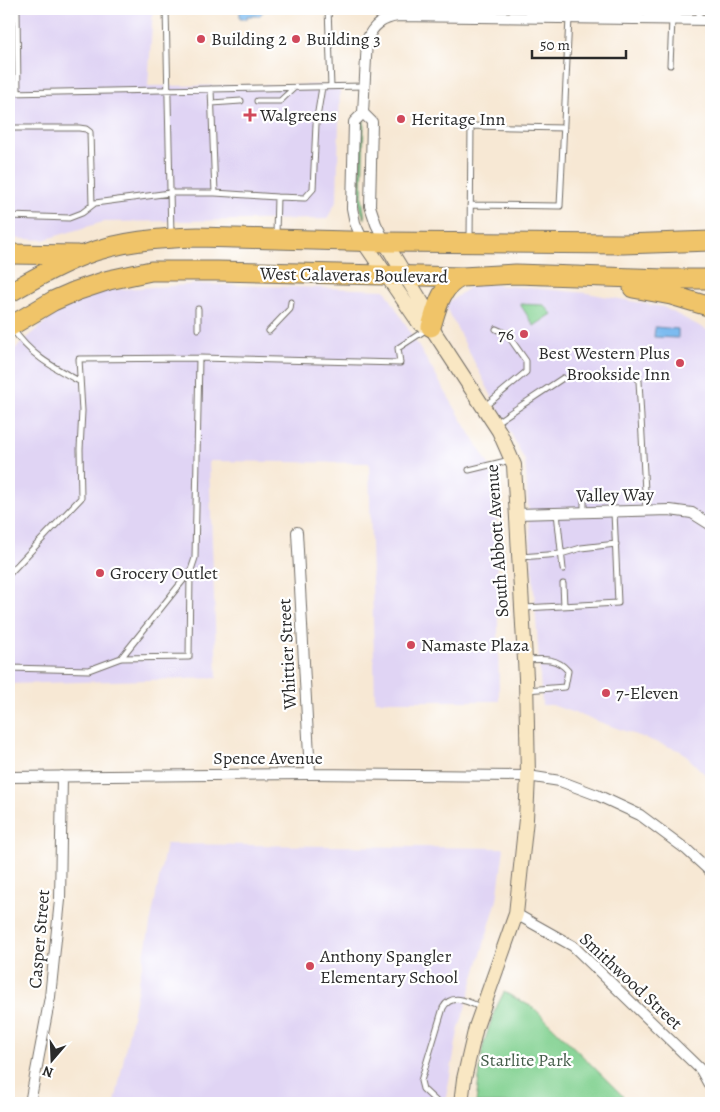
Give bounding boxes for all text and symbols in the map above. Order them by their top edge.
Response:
place label: Building 2 [211,27,287,51]
place label: Building 3 [306,27,381,51]
scale bar [532,28,626,60]
marker: Building 2 [195,33,207,45]
marker: Building 3 [290,33,302,45]
text: 50 m [540,35,570,55]
place label: Walgreens [259,103,337,127]
place label: Heritage Inn [411,107,505,131]
marker: Walgreens [244,109,256,121]
marker: Heritage Inn [395,113,407,125]
street label: West Calaveras Boulevard [259,261,449,289]
place label: 76 [498,322,514,346]
marker: 76 [518,328,530,340]
place label: Best Western Plus Brookside Inn [538,341,670,386]
marker: Best Western Plus Brookside Inn [674,357,686,369]
street label: South Abbott Avenue [480,464,514,618]
street label: Valley Way [575,482,655,508]
place label: Grocery Outlet [110,561,218,585]
marker: Grocery Outlet [94,567,106,579]
street label: Whittier Street [272,598,302,711]
place label: Namaste Plaza [421,633,530,657]
marker: Namaste Plaza [405,639,417,651]
place label: 7-Eleven [616,681,679,705]
marker: 7-Eleven [600,687,612,699]
street label: Spence Avenue [213,746,323,770]
street label: Casper Street [23,888,55,989]
street label: Smithwood Street [574,927,688,1035]
place label: Anthony Spangler Elementary School [319,944,458,989]
marker: Anthony Spangler Elementary School [304,960,316,972]
north arrow [28,1034,78,1084]
park label: Starlite Park [480,1048,572,1072]
text: N [40,1061,56,1082]

